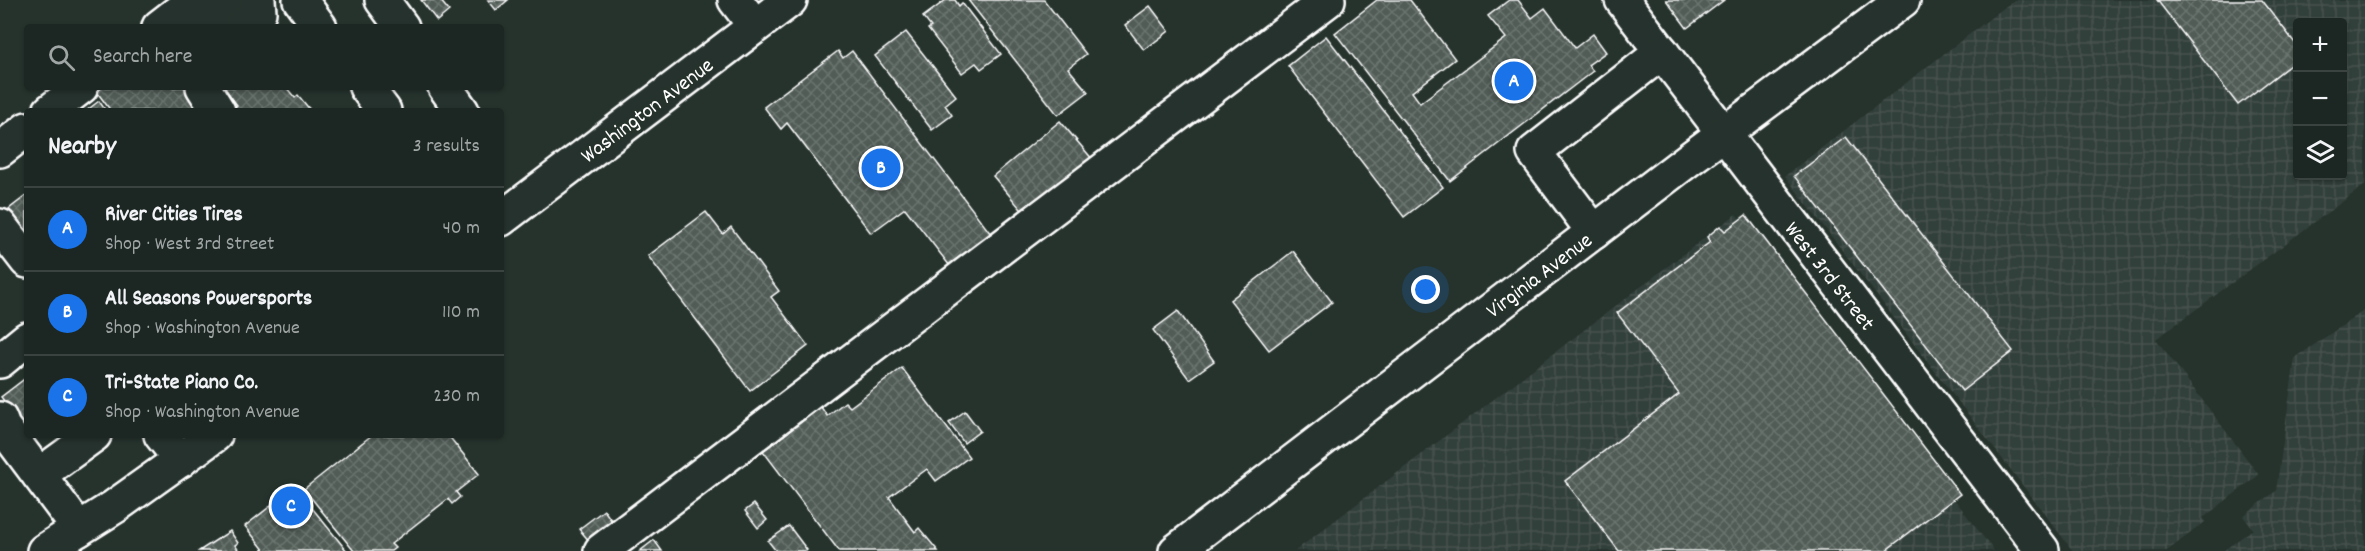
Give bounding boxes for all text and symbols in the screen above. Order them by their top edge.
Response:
map controls [2293,18,2347,180]
button: + [2293,18,2347,72]
search box [24,24,504,90]
icon: search [45,41,78,74]
text: Search here [93,42,192,73]
street label: Washington Avenue [575,51,721,172]
pin: A [1494,58,1534,104]
button: − [2293,72,2347,126]
button: layers [2293,126,2347,180]
text: Nearby [48,129,116,166]
text: 3 results [413,133,480,161]
pin: B [862,146,900,190]
text: River Cities Tires [105,200,243,231]
text: A [62,215,73,243]
text: 40 m [442,215,480,243]
street label: West 3rd Street [1776,216,1881,339]
street label: Virginia Avenue [1480,226,1600,327]
text: Shop · West 3rd Street [105,231,274,259]
your location [1411,275,1440,304]
text: All Seasons Powersports [105,284,312,315]
text: B [63,299,72,327]
text: 110 m [442,299,480,327]
text: Shop · Washington Avenue [105,315,300,343]
text: Tri-State Piano Co. [105,368,258,399]
text: C [63,383,72,411]
text: 230 m [433,383,480,411]
text: Shop · Washington Avenue [105,399,300,427]
pin: C [272,484,310,528]

